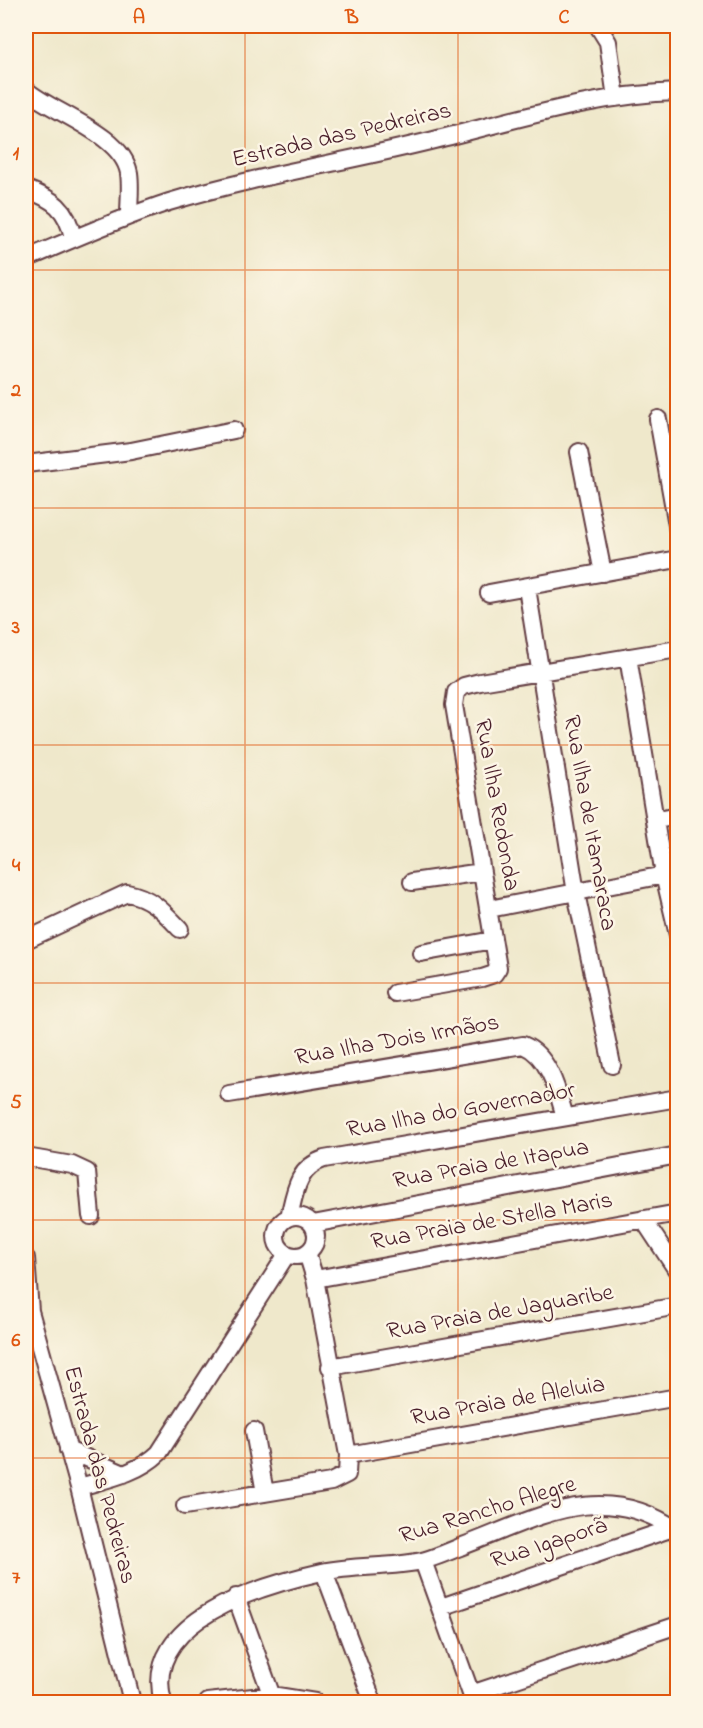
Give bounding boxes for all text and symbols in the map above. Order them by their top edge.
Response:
text: A [133,4,145,33]
text: B [344,4,359,33]
text: C [559,4,570,33]
street label: Estrada das Pedreiras [229,94,455,178]
text: 1 [13,140,20,169]
text: 2 [10,377,21,406]
text: 3 [11,614,20,643]
street label: Rua Ilha de Itamaraca [553,712,625,934]
street label: Rua Ilha Redonda [464,716,528,894]
text: 4 [12,852,21,881]
street label: Rua Ilha Dois Irmãos [292,1006,502,1076]
street label: Rua Ilha do Governador [344,1074,579,1148]
text: 5 [10,1089,22,1118]
street label: Rua Praia de Itapua [390,1131,592,1199]
street label: Rua Praia de Stella Maris [368,1183,616,1261]
street label: Rua Praia de Jaguaribe [384,1276,616,1350]
text: 6 [12,1327,21,1356]
street label: Estrada das Pedreiras [53,1362,145,1588]
street label: Rua Praia de Aleluia [408,1368,608,1436]
street label: Rua Rancho Alegre [395,1467,581,1554]
street label: Rua Igaporã [486,1509,612,1579]
text: 7 [12,1564,21,1593]

